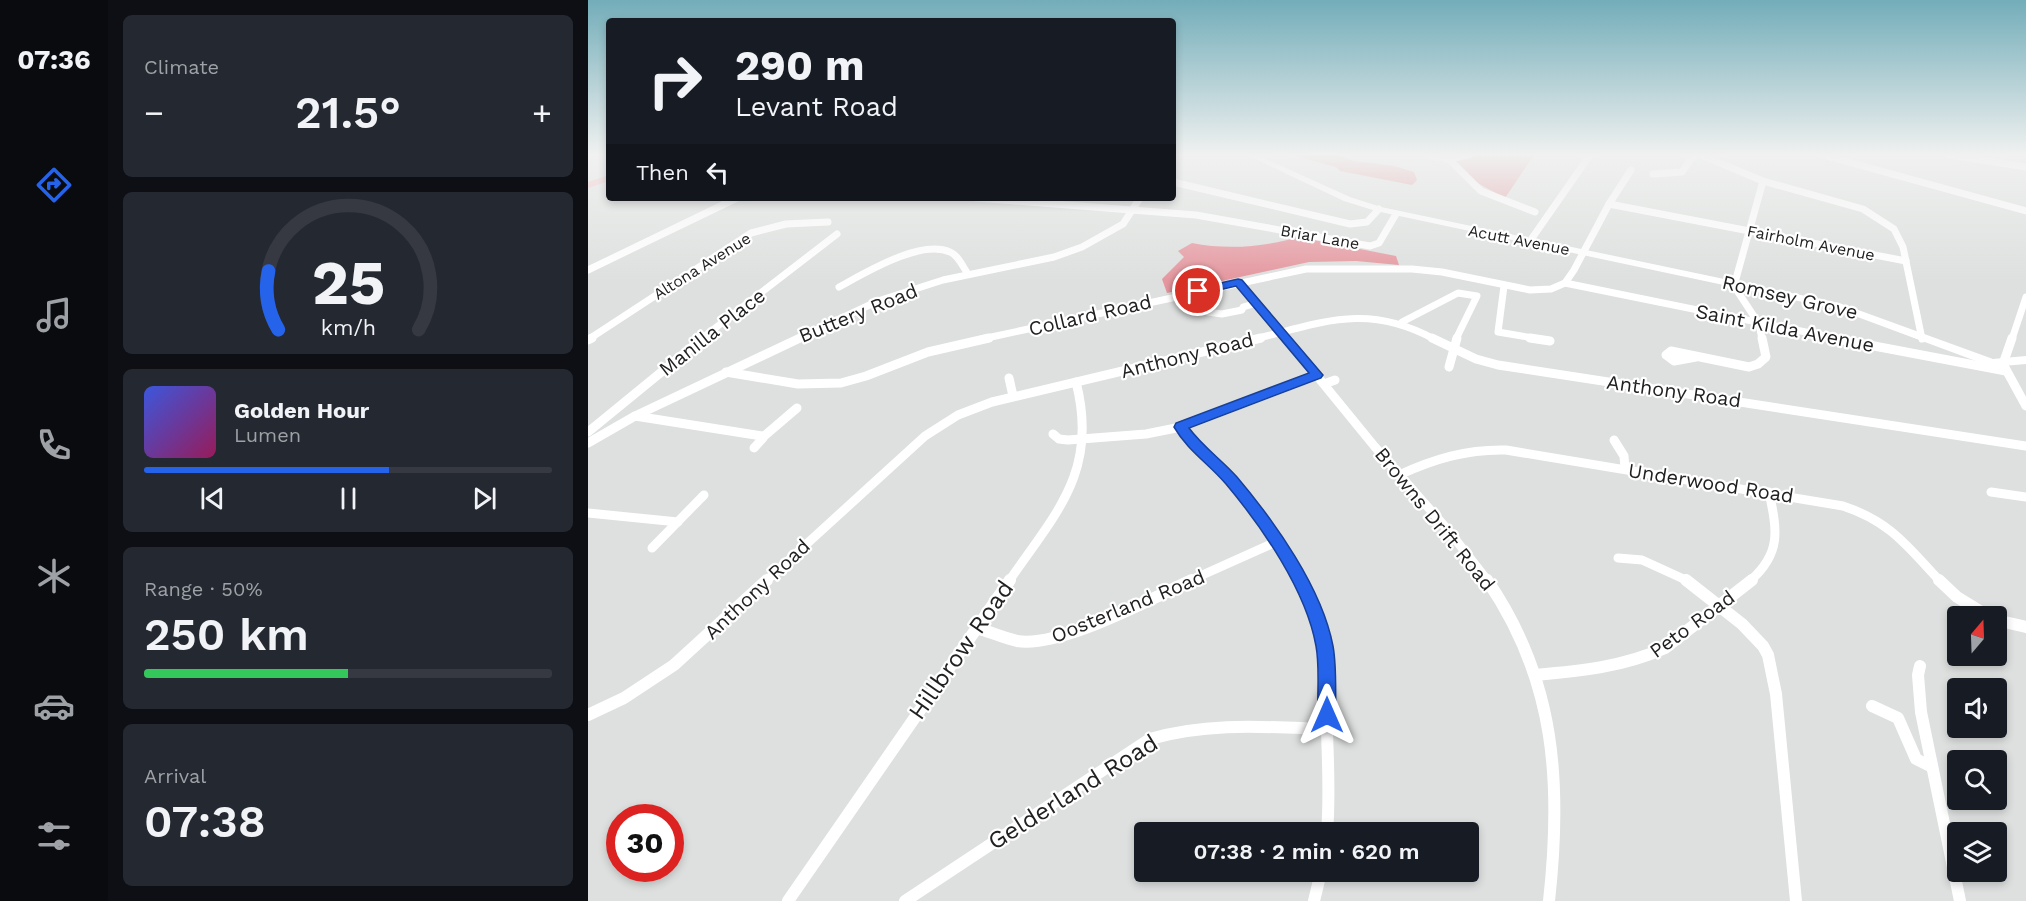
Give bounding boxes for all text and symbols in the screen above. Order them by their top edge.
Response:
text: 290 m [735,41,865,90]
icon: right [636,42,714,120]
text: 07:36 [17,44,91,76]
text: Climate [144,55,219,79]
text: 21.5° [295,86,401,139]
text: Levant Road [735,91,898,123]
text: − [144,93,164,132]
text: + [532,93,552,132]
icon: left [701,156,734,189]
text: Then [636,160,689,185]
icon: directions [33,164,75,206]
street label: Briar Lane [1279,221,1361,253]
street label: Acutt Avenue [1467,221,1571,259]
street label: Fairholm Avenue [1745,221,1877,265]
street label: Altona Avenue [650,228,754,304]
text: 25 [311,246,385,319]
pin [1172,265,1223,316]
street label: Romsey Grove [1720,270,1860,324]
icon: arrive [1181,274,1214,307]
street label: Buttery Road [795,278,921,348]
street label: Manilla Place [654,283,770,381]
street label: Collard Road [1026,289,1154,341]
icon: music [33,294,75,336]
street label: Saint Kilda Avenue [1694,299,1876,357]
text: km/h [320,316,376,341]
street label: Anthony Road [1118,327,1256,383]
street label: Anthony Road [1605,370,1743,412]
text: Golden Hour [234,398,369,423]
text: Lumen [234,423,301,447]
icon: phone [33,424,75,466]
street label: Browns Drift Road [1370,442,1500,596]
street label: Underwood Road [1627,458,1795,508]
icon: previous [196,482,229,515]
icon: pause [332,482,365,515]
icon: next [468,482,501,515]
street label: Anthony Road [699,534,815,644]
icon: climate [33,555,75,597]
street label: Oosterland Road [1048,564,1208,648]
street label: Hillbrow Road [903,575,1019,725]
text: Range · 50% [144,577,263,601]
street label: Peto Road [1645,585,1739,663]
north arrow [1947,606,2007,666]
map controls [1947,606,2007,882]
text: 250 km [144,608,309,661]
button: sound [1947,678,2007,738]
position arrow [1295,683,1359,747]
icon: car [33,685,75,727]
street label: Gelderland Road [983,728,1163,856]
button: search [1947,750,2007,810]
text: Arrival [144,764,206,788]
text: 07:38 [144,795,266,848]
speed limit sign: 30 [606,804,684,882]
icon: filters [33,815,75,857]
button: layers [1947,822,2007,882]
text: 07:38 · 2 min · 620 m [1193,839,1420,864]

